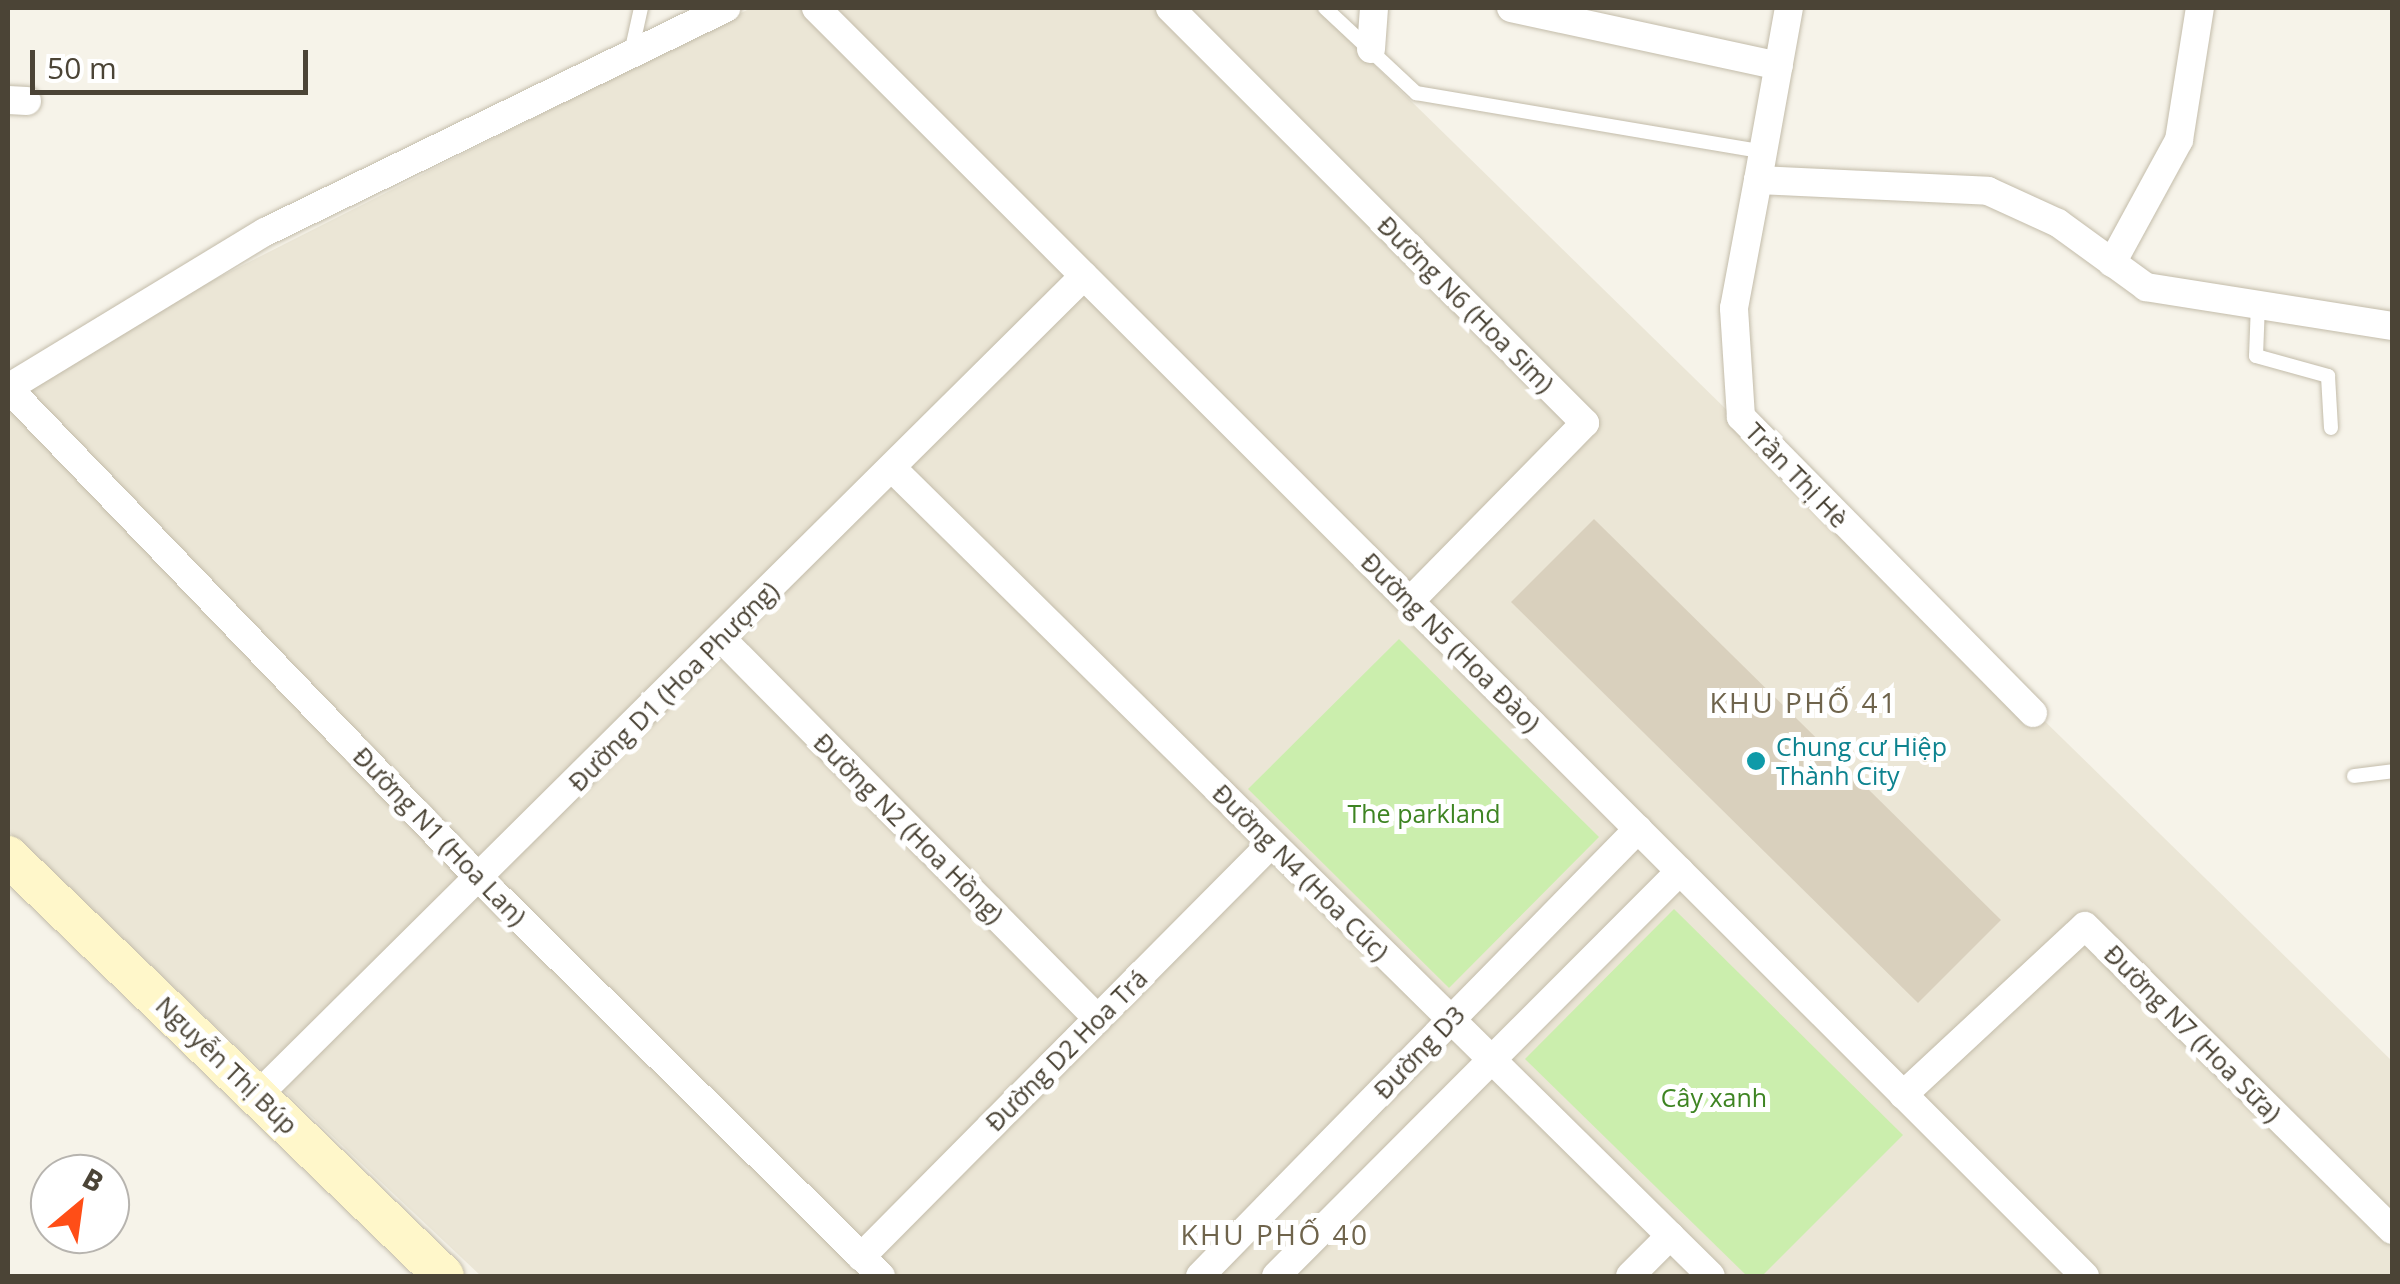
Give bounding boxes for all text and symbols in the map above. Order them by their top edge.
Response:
scale bar [35,30,312,92]
text: 50 m [47,47,117,88]
street label: Đường N6 (Hoa Sim) [1372,210,1560,398]
street label: Trần Thị Hè [1740,416,1854,534]
street label: Đường N5 (Hoa Đào) [1355,546,1547,738]
street label: Đường D1 (Hoa Phượng) [562,575,784,797]
district label: KHU PHỐ 41 [1709,685,1899,719]
street label: Đường N2 (Hoa Hồng) [808,727,1010,929]
place label: Chung cư Hiệp Thành City [1776,732,1947,791]
street label: Đường N1 (Hoa Lan) [347,741,533,931]
marker: Chung cư Hiệp Thành City [1745,750,1767,772]
street label: Đường N4 (Hoa Cúc) [1207,778,1395,966]
park label: The parkland [1347,798,1501,828]
street label: Đường N7 (Hoa Sữa) [2098,938,2288,1128]
street label: Đường D2 Hoa Trá [979,963,1153,1137]
street label: Nguyễn Thị Búp [150,990,304,1140]
street label: Đường D3 [1367,999,1471,1105]
park label: Cây xanh [1661,1082,1767,1112]
north arrow [30,1154,130,1254]
text: B [76,1158,111,1201]
district label: KHU PHỐ 40 [1180,1217,1370,1251]

